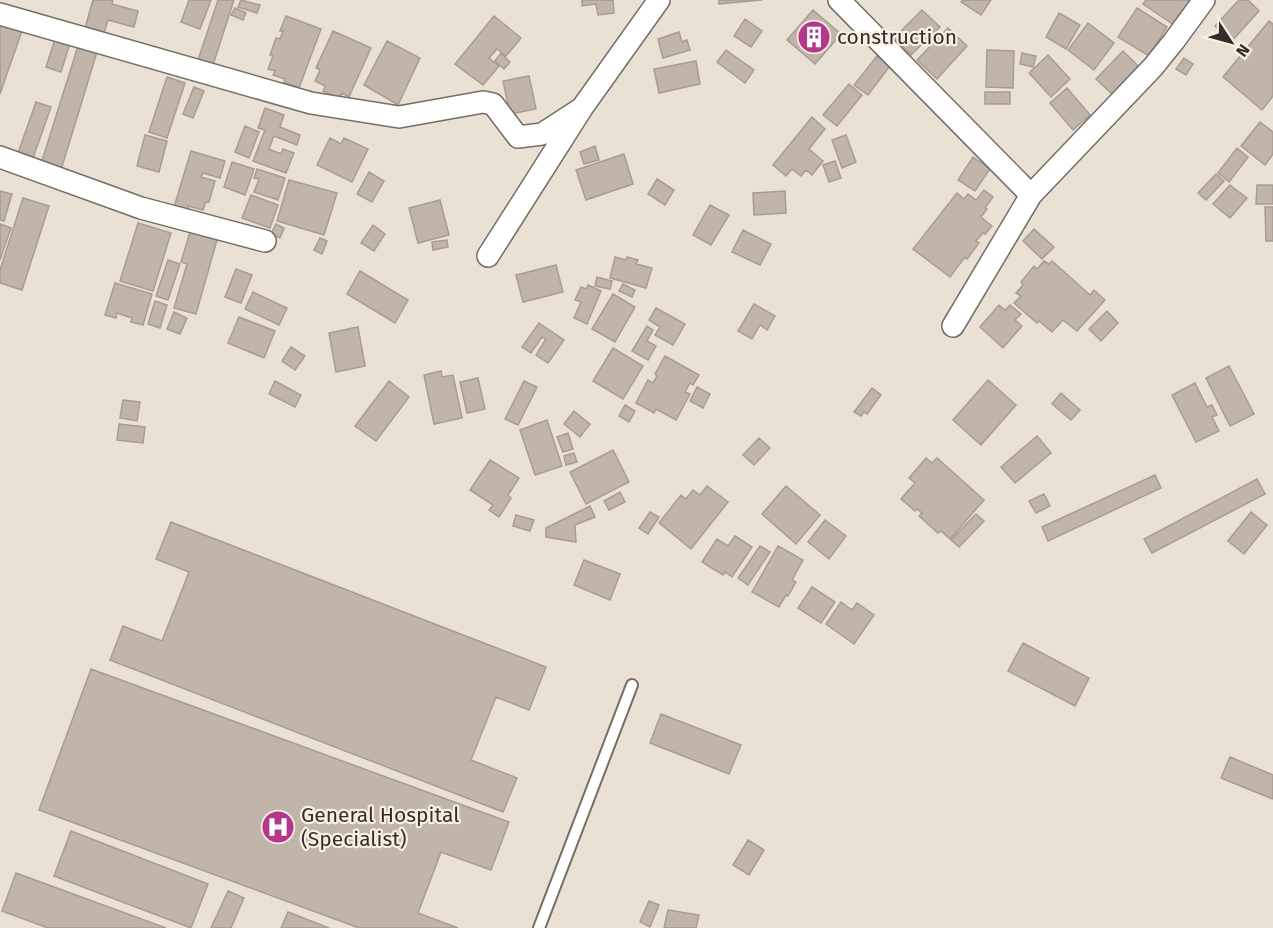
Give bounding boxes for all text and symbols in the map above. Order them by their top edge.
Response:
north arrow [1201,12,1261,72]
building icon: construction [796,19,832,55]
place label: construction [837,24,957,50]
text: N [1232,41,1254,60]
place label: General Hospital (Specialist) [301,802,459,852]
hospital icon: General Hospital (Specialist) [260,809,296,845]

